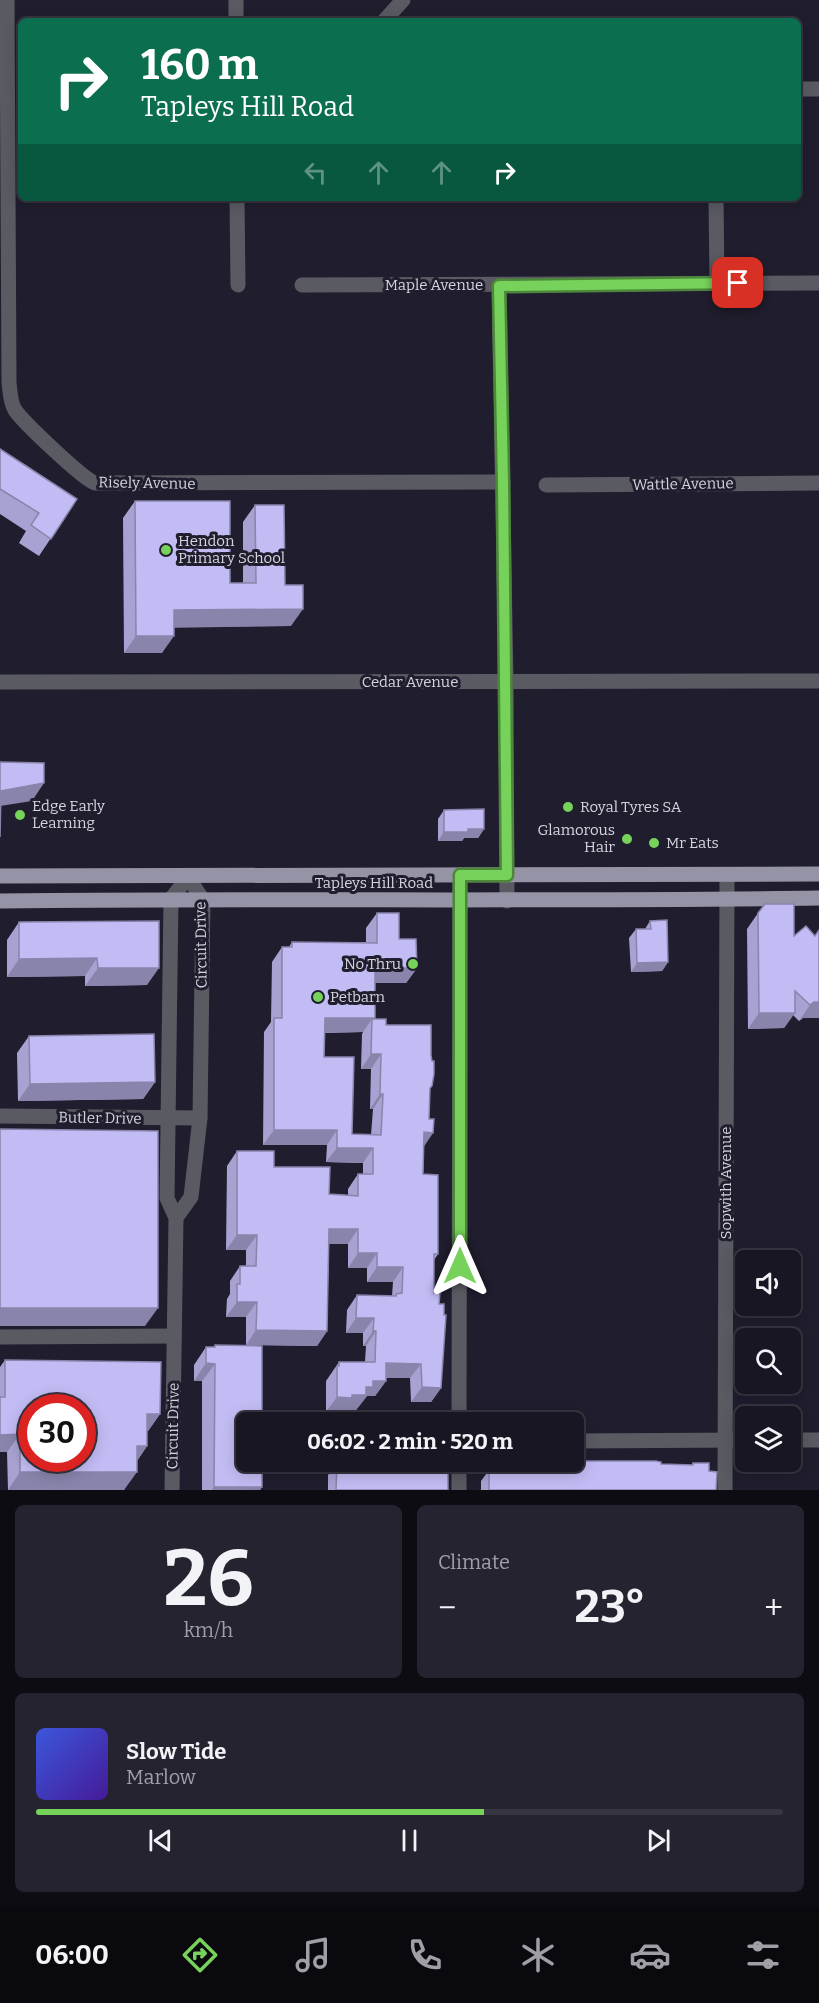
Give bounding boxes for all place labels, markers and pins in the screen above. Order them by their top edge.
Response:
pin [712,257,763,308]
place label: Hendon Primary School [178,532,285,567]
marker: Hendon Primary School [159,543,173,557]
place label: Edge Early Learning [32,797,105,832]
place label: Royal Tyres SA [580,798,682,816]
marker: Royal Tyres SA [561,800,575,814]
marker: Edge Early Learning [13,808,27,822]
place label: Glamorous Hair [537,821,615,856]
marker: Glamorous Hair [620,832,634,846]
place label: Mr Eats [666,834,719,852]
marker: Mr Eats [647,836,661,850]
place label: No Thru [344,955,401,973]
marker: No Thru [406,957,420,971]
place label: Petbarn [330,988,385,1006]
marker: Petbarn [311,990,325,1004]

